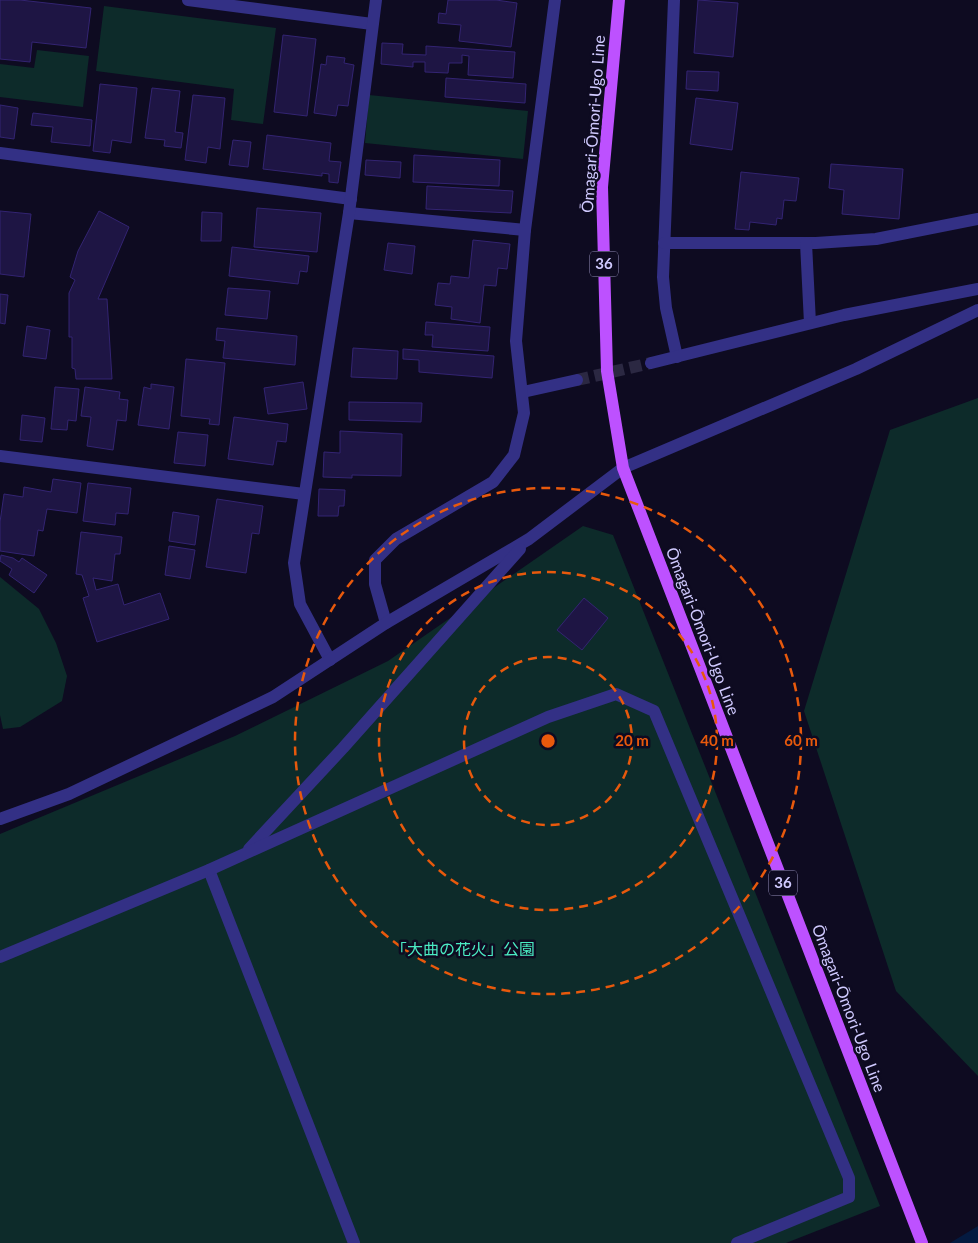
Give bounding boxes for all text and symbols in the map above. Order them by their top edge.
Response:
street label: Ōmagari-Ōmori-Ugo Line [577,34,608,214]
road number: 36 [590,252,618,276]
street label: Ōmagari-Ōmori-Ugo Line [663,544,744,717]
text: 20 m [615,731,649,749]
text: 40 m [700,731,734,749]
text: 60 m [784,731,818,749]
centre of rings [539,732,557,750]
road number: 36 [769,870,797,896]
street label: Ōmagari-Ōmori-Ugo Line [809,921,890,1094]
park label: 「大曲の花火」公園 [391,939,535,958]

